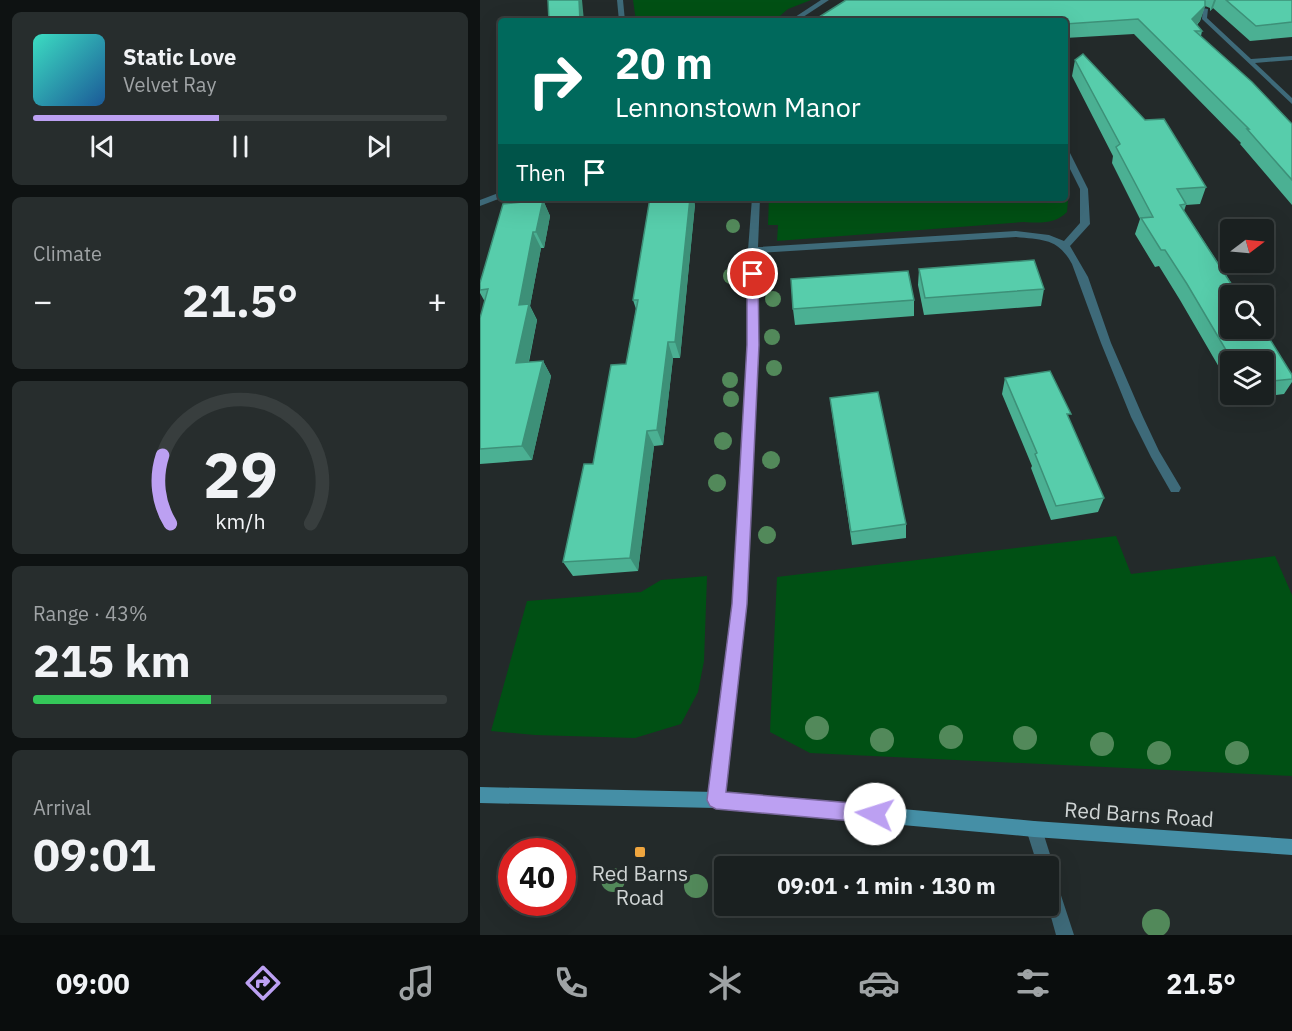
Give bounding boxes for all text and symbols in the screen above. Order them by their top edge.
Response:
text: 20 m [615,36,713,91]
text: Static Love [123,42,236,71]
icon: right [516,42,594,120]
text: Velvet Ray [123,71,216,98]
text: Lennonstown Manor [615,89,861,124]
icon: previous [86,130,119,163]
icon: pause [224,130,257,163]
icon: next [362,130,395,163]
icon: arrive [578,156,611,189]
text: Then [516,158,566,187]
north arrow [1220,219,1274,273]
map controls [1220,219,1274,405]
text: Climate [33,240,102,267]
pin [727,248,778,299]
icon: arrive [736,257,769,290]
text: 21.5° [182,271,298,329]
text: − [33,279,53,322]
text: + [427,279,447,322]
button: search [1220,285,1274,339]
button: layers [1220,351,1274,405]
text: 29 [203,435,277,516]
text: km/h [215,508,265,536]
text: Range · 43% [33,600,148,627]
text: 215 km [33,631,191,689]
position arrow [843,782,907,846]
text: Arrival [33,794,91,821]
street label: Red Barns Road [1063,795,1215,833]
text: 09:01 [33,825,156,883]
speed limit sign: 40 [498,838,576,916]
marker: Red Barns Road [633,845,647,859]
place label: Red Barns Road [592,859,688,911]
text: 09:01 · 1 min · 130 m [777,871,996,900]
icon: directions [242,962,284,1004]
icon: music [396,962,438,1004]
icon: phone [550,962,592,1004]
icon: climate [704,962,746,1004]
icon: car [858,962,900,1004]
icon: filters [1012,962,1054,1004]
text: 09:00 [56,966,130,1001]
text: 21.5° [1166,966,1236,1001]

